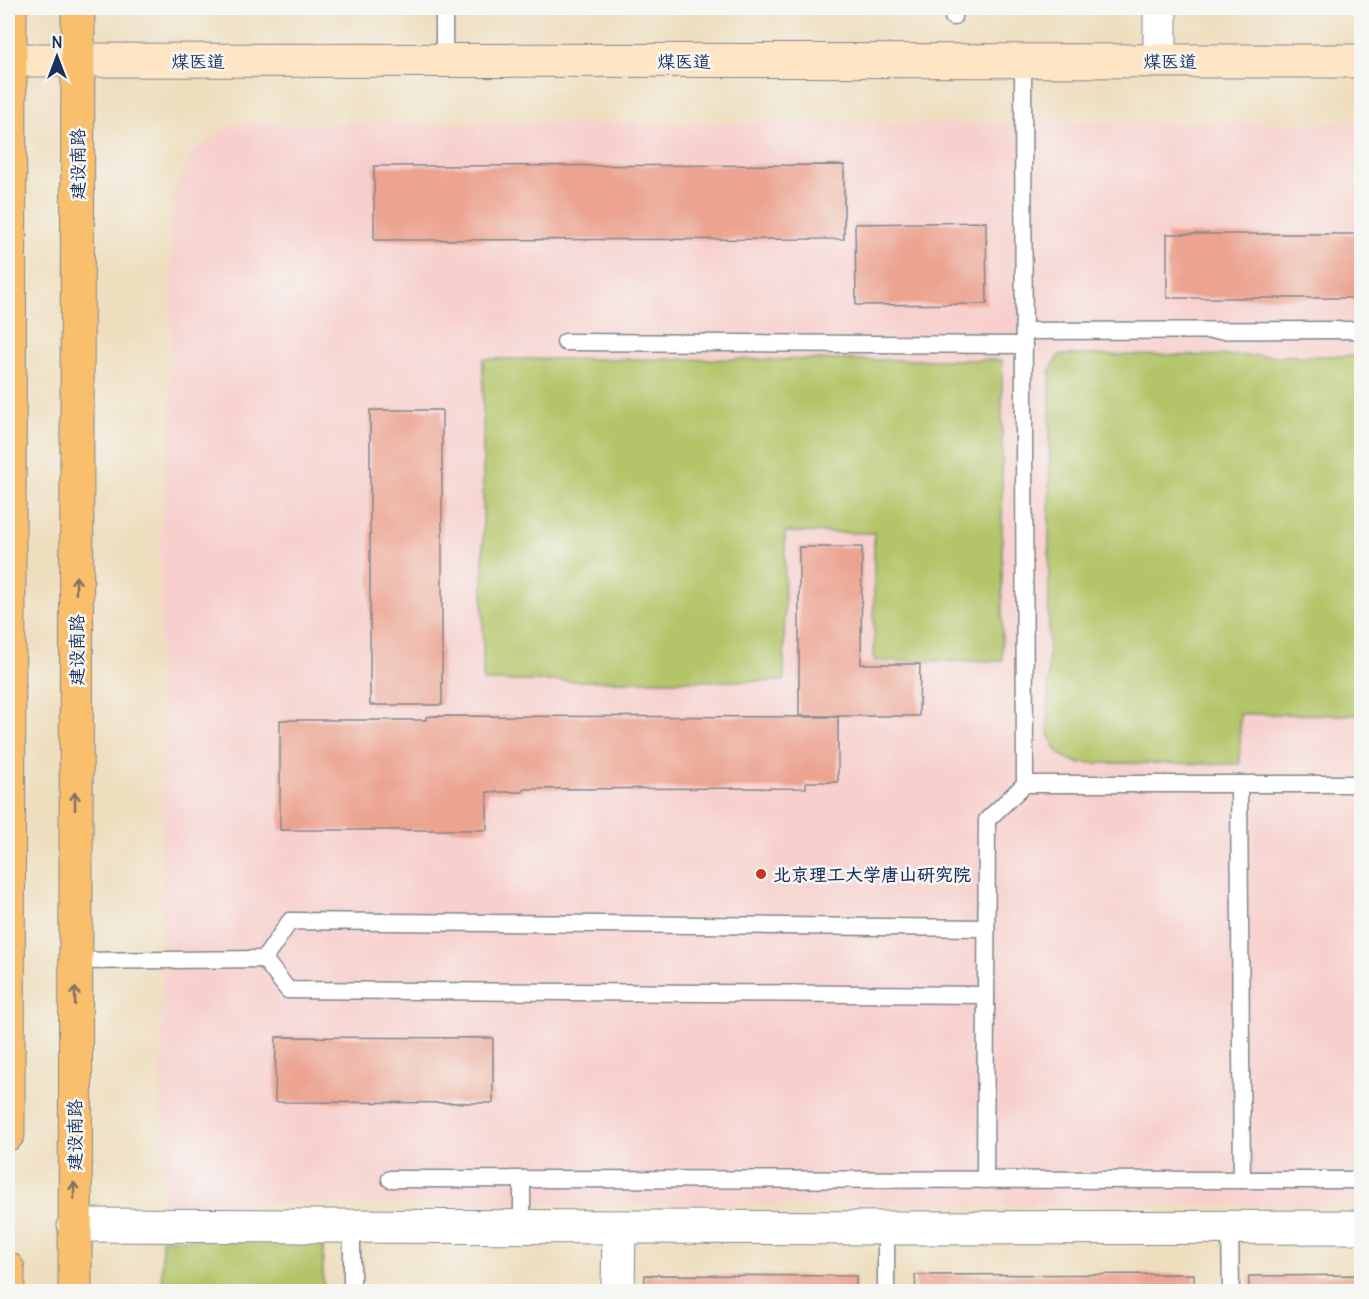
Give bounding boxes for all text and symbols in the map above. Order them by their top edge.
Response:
north arrow [27,27,87,87]
text: N [51,32,63,52]
street label: 煤医道 [171,50,225,73]
street label: 煤医道 [657,50,711,73]
street label: 煤医道 [1143,50,1197,73]
street label: 建设南路 [66,128,89,200]
one-way arrow [70,576,82,596]
street label: 建设南路 [65,614,88,686]
one-way arrow [69,792,81,812]
place label: 北京理工大学唐山研究院 [773,863,971,886]
marker: 北京理工大学唐山研究院 [754,867,768,881]
one-way arrow [69,987,81,1007]
street label: 建设南路 [63,1099,86,1171]
one-way arrow [68,1182,80,1202]

